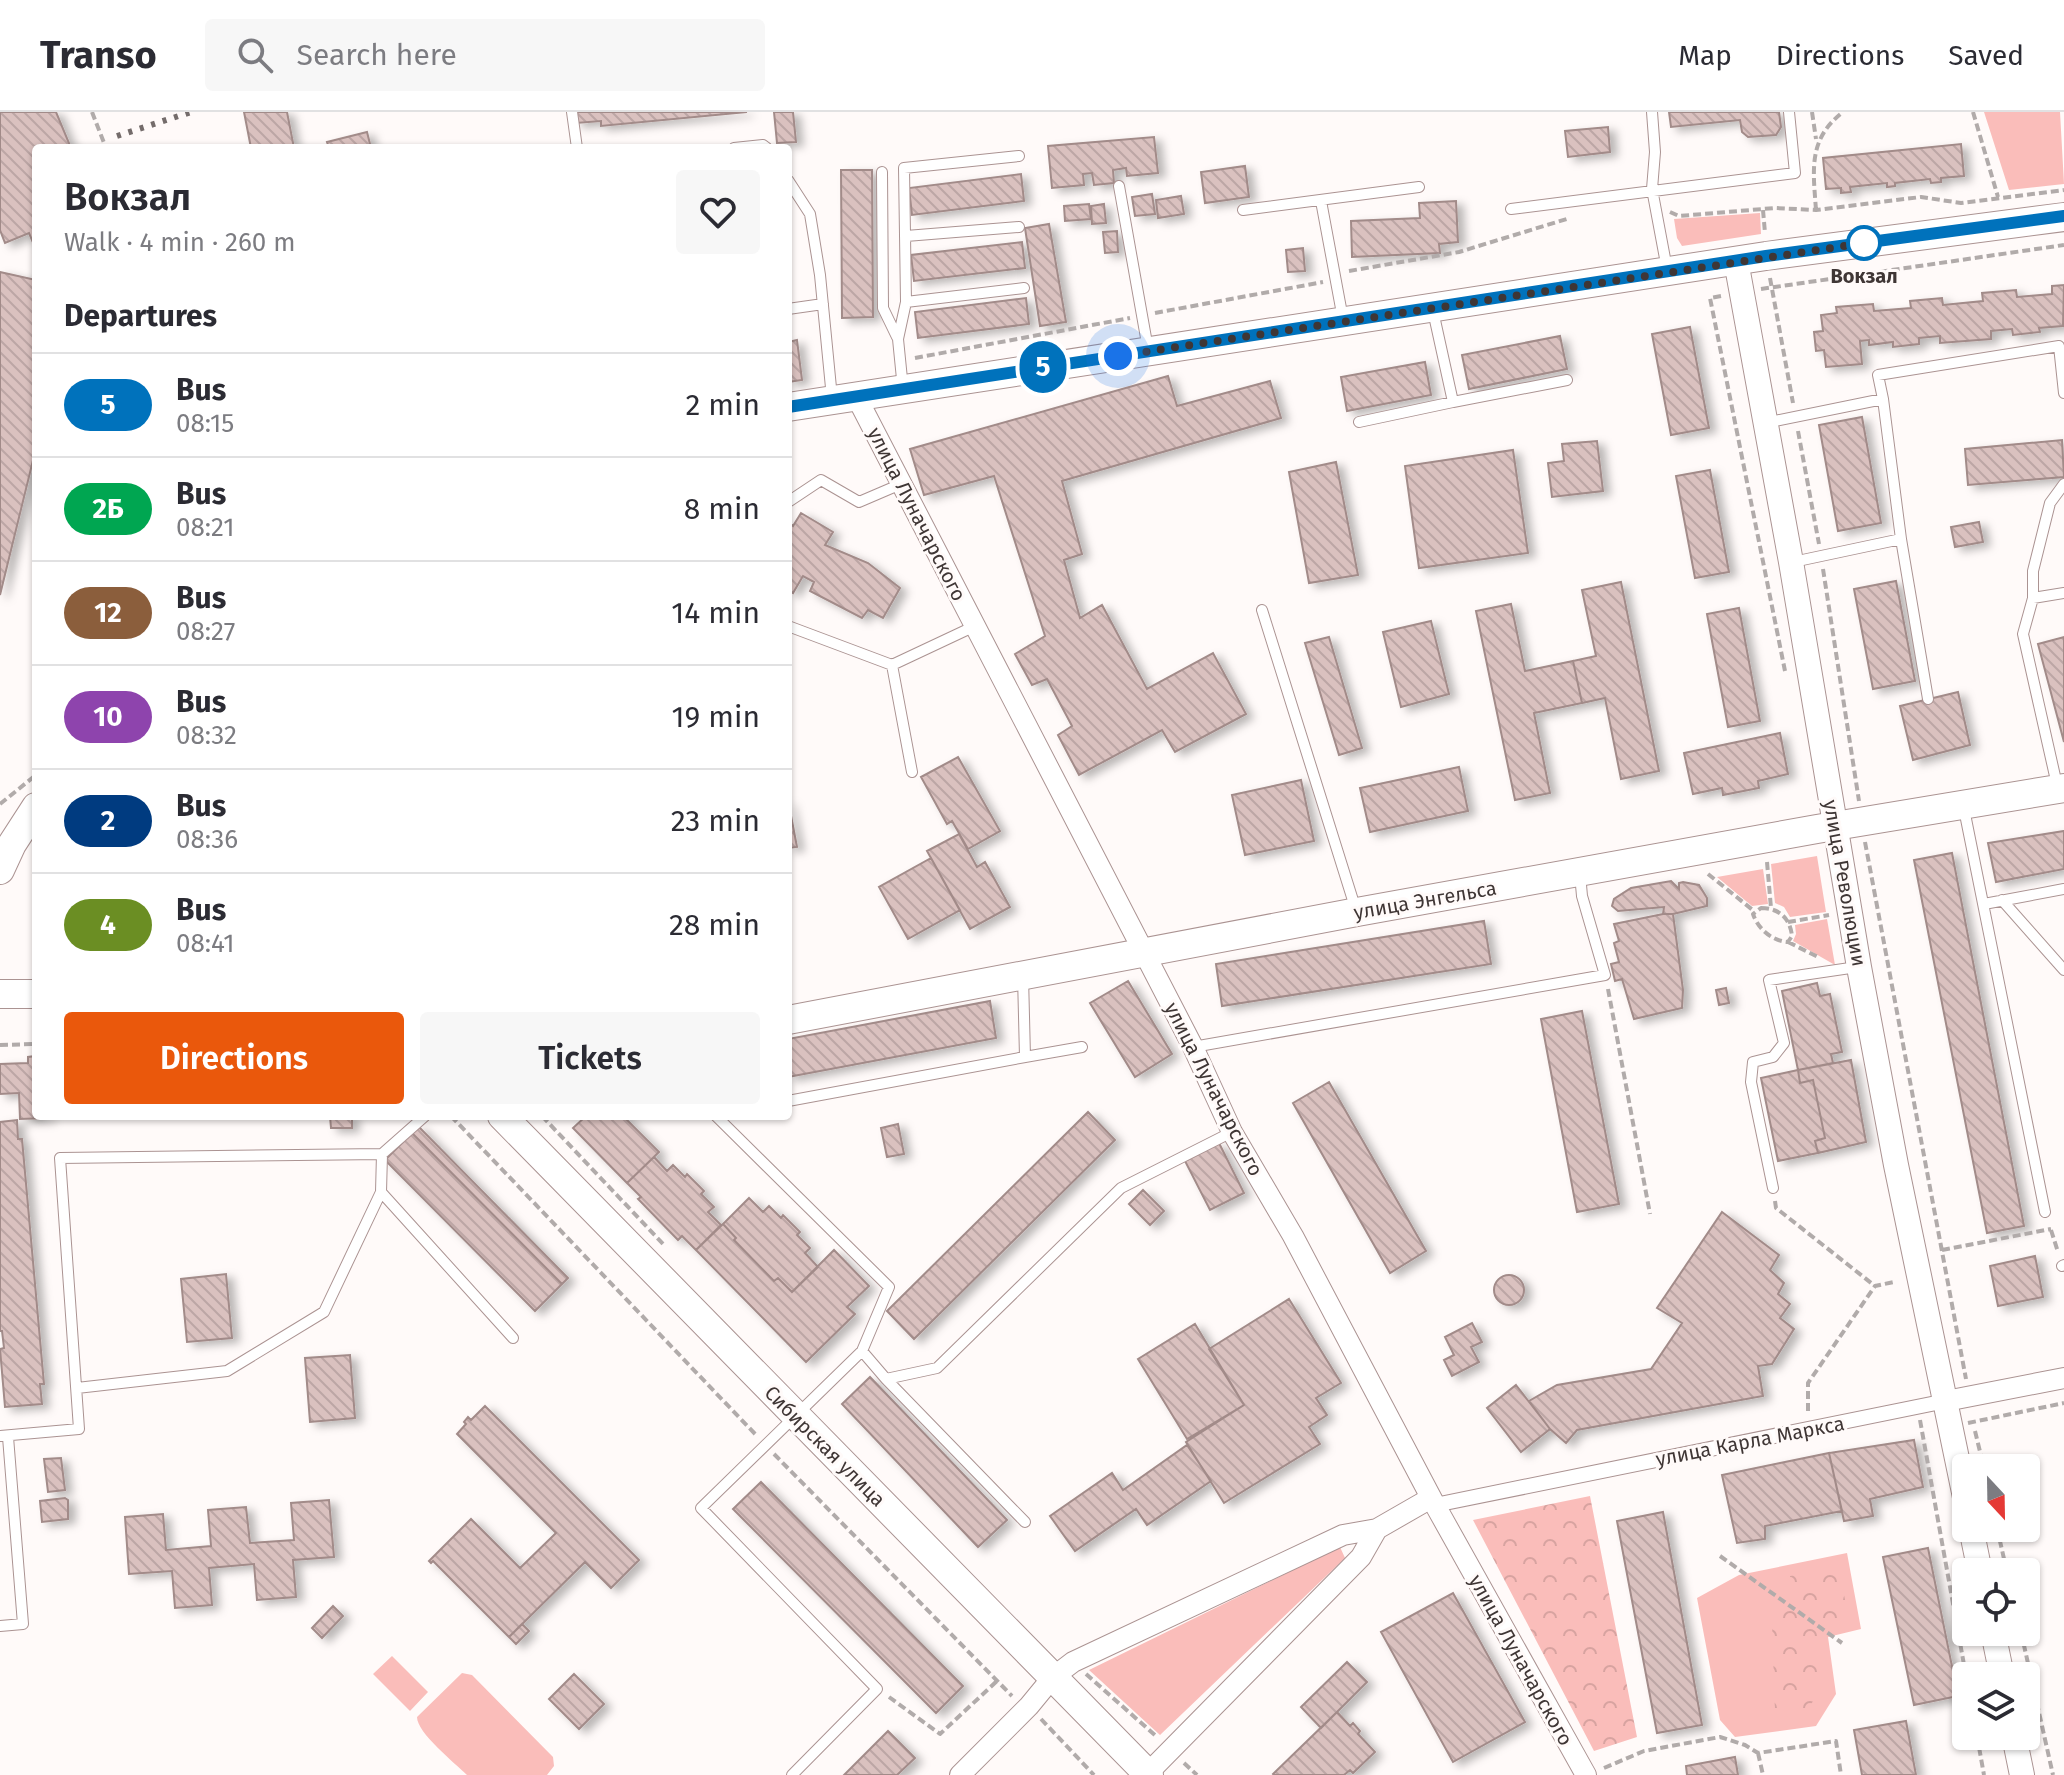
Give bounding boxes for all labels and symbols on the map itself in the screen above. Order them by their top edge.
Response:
marker: Вокзал [1847,226,1881,260]
place label: Вокзал [1830,264,1898,288]
your location [1098,336,1138,376]
line badge: 5 [1017,341,1069,393]
street label: улица Луначарского [863,423,971,605]
street label: улица Революции [1819,798,1871,968]
street label: улица Энгельса [1352,876,1498,924]
street label: улица Луначарского [1160,998,1268,1180]
street label: Сибирская улица [760,1381,890,1511]
street label: улица Карла Маркса [1654,1411,1846,1471]
north arrow [1952,1454,2040,1542]
street label: улица Луначарского [1464,1570,1578,1750]

